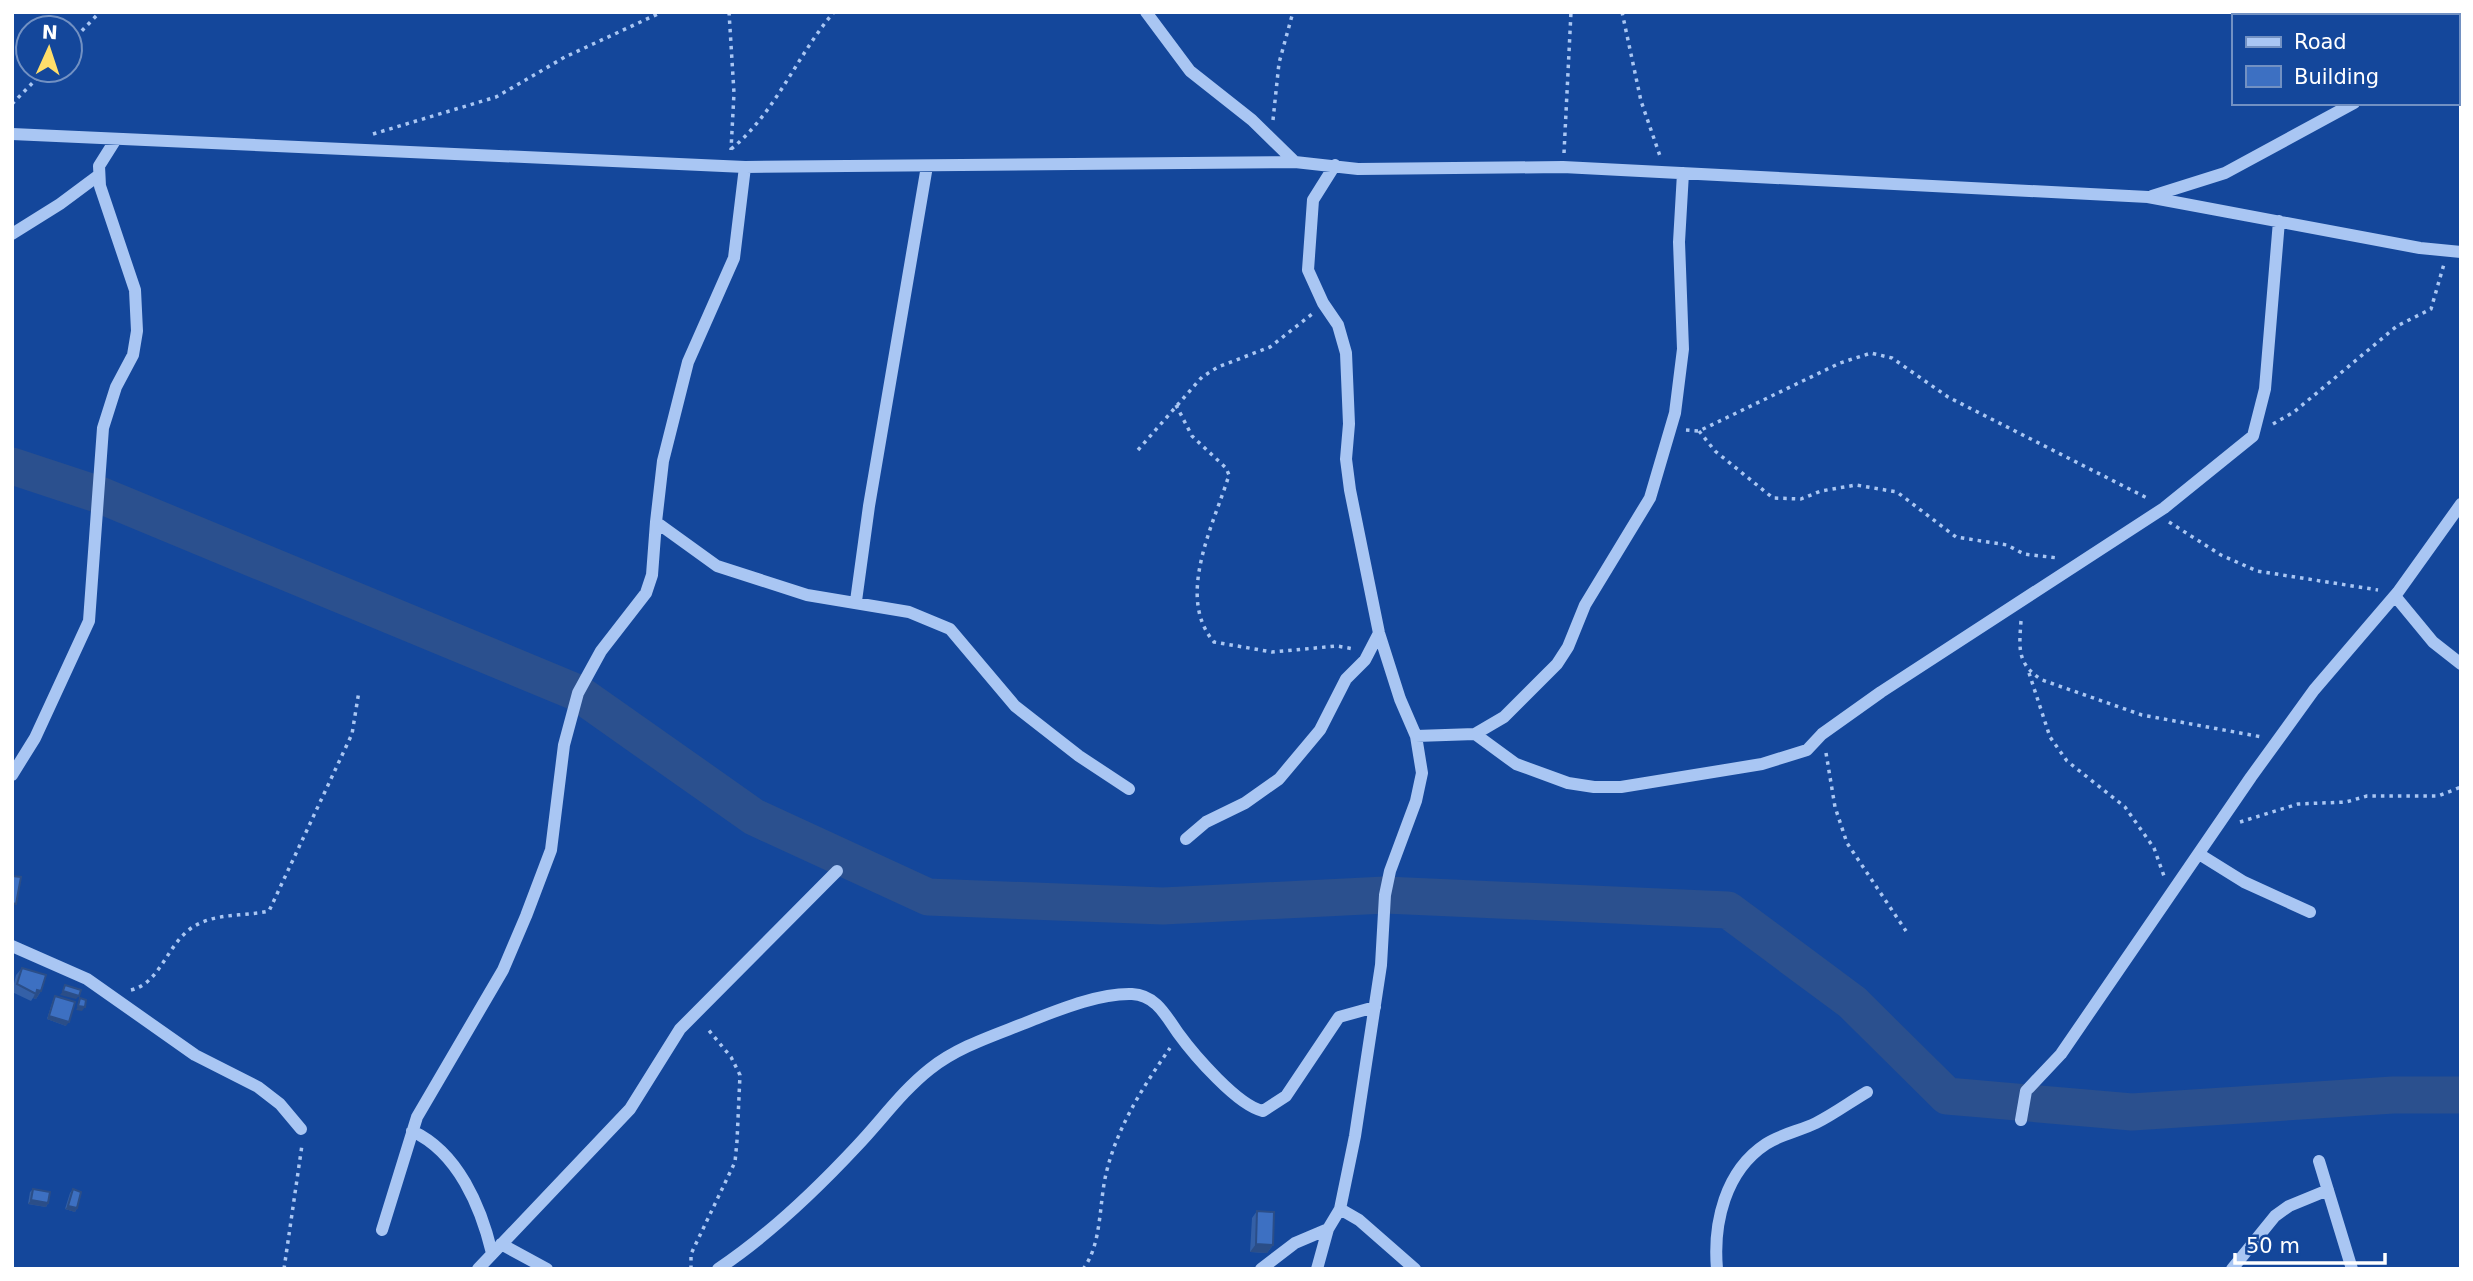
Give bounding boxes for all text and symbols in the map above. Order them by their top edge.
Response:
north arrow [14,14,84,84]
legend [2232,14,2459,105]
text: N [41,21,58,43]
text: Road [2294,30,2347,54]
text: Building [2294,65,2379,89]
scale bar [2235,1222,2386,1266]
text: 50 m [2246,1234,2300,1258]

